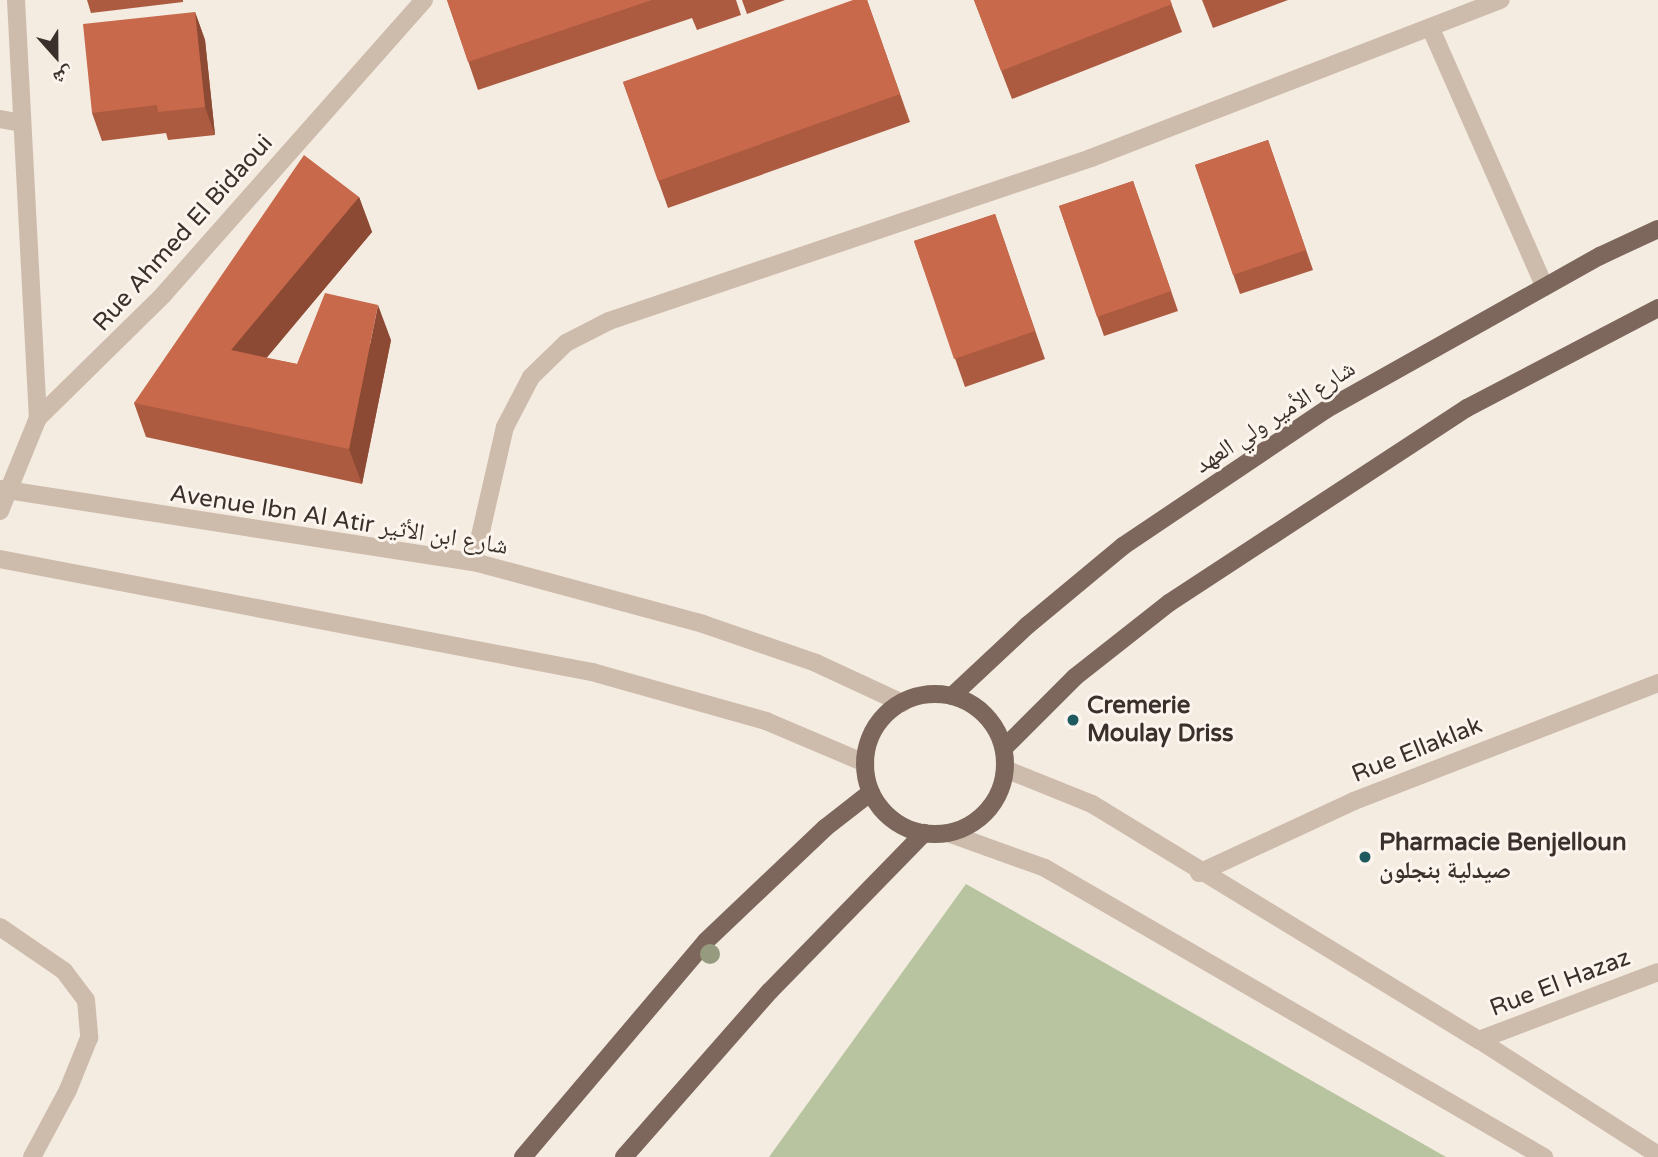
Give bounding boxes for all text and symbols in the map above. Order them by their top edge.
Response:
north arrow [21,21,91,91]
text: ش [50,62,77,89]
street label: Rue Ahmed El Bidaoui [87,129,279,337]
street label: شارع الأمير ولي العهد [1189,354,1361,480]
street label: Avenue Ibn Al Atir شارع ابن الأثير [168,479,510,561]
place label: Cremerie Moulay Driss [1087,692,1233,748]
street label: Rue Ellaklak [1348,711,1486,789]
marker: Cremerie Moulay Driss [1065,712,1081,728]
place label: Pharmacie Benjelloun صيدلية بنجلون [1379,829,1627,885]
marker: Pharmacie Benjelloun صيدلية بنجلون [1357,849,1373,865]
street label: Rue El Hazaz [1486,943,1634,1023]

